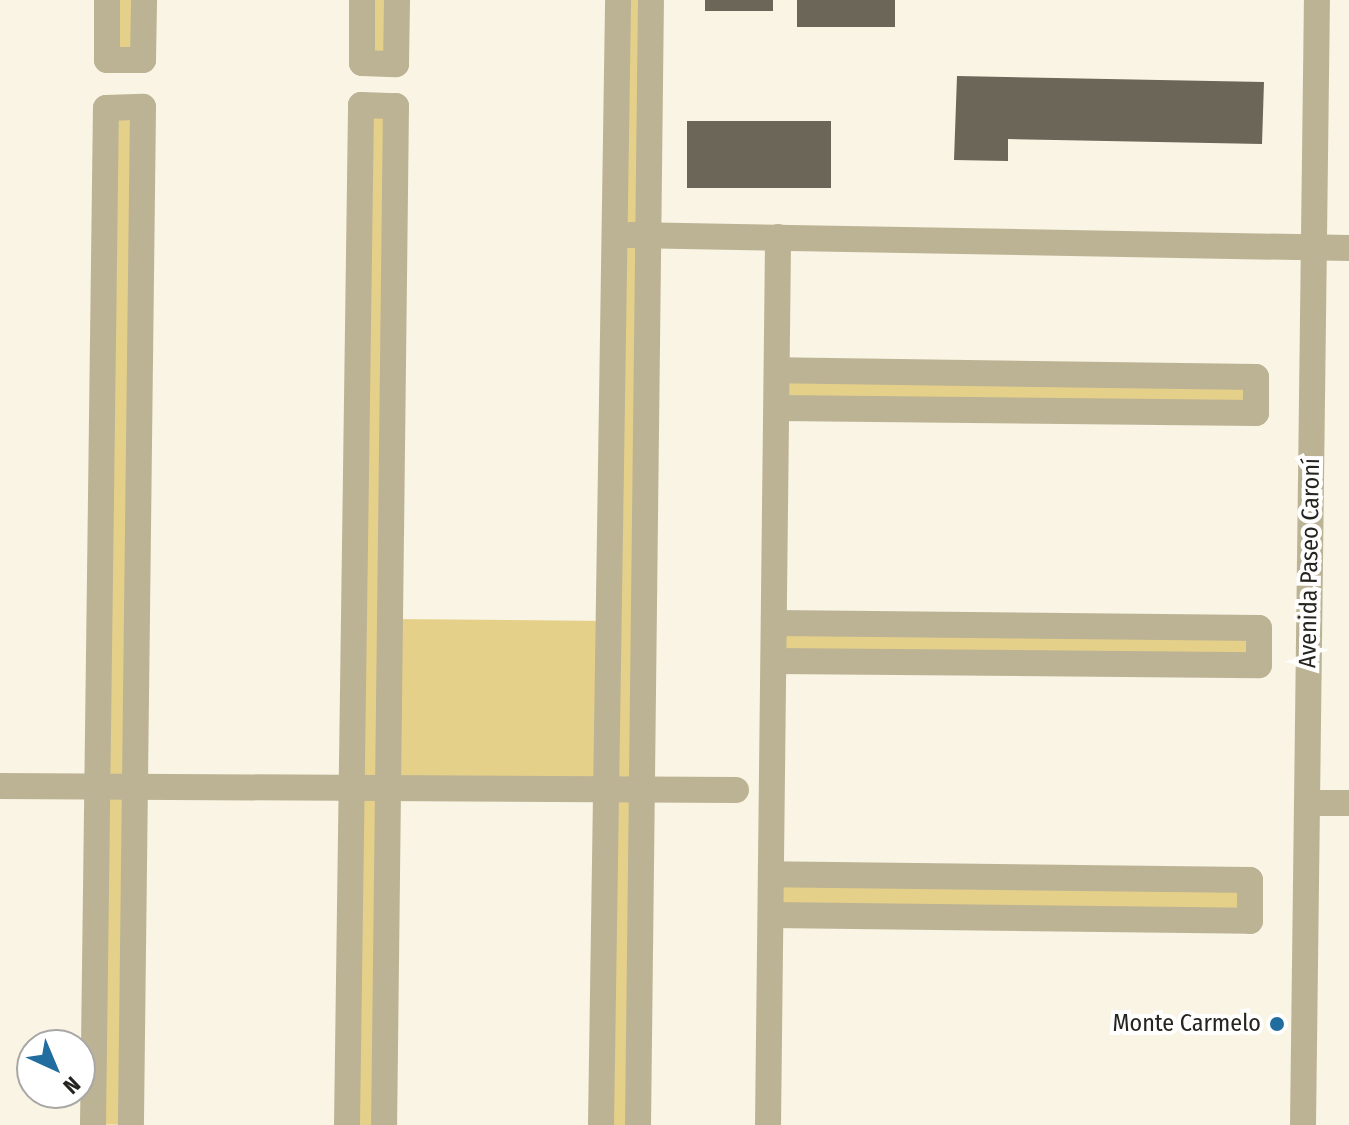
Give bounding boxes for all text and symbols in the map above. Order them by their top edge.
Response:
street label: Avenida Paseo Caroní [1294,458,1326,668]
place label: Monte Carmelo [1112,1010,1261,1038]
marker: Monte Carmelo [1268,1015,1286,1033]
north arrow [16,1029,96,1109]
text: N [58,1071,86,1099]

